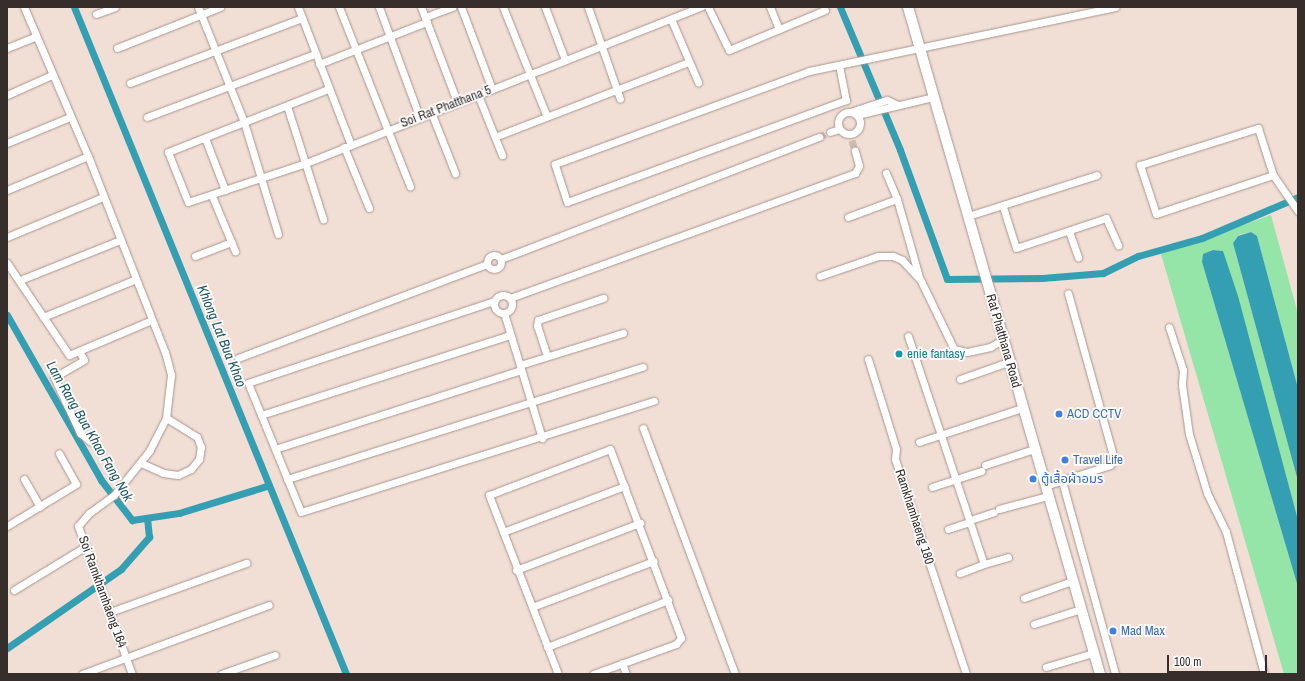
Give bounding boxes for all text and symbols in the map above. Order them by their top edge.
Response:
street label: Soi Rat Phatthana 5 [398,83,494,131]
water label: Khlong Lat Bua Khao [194,283,250,389]
street label: Rat Phatthana Road [982,292,1024,390]
place label: enie fantasy [907,346,965,362]
marker: enie fantasy [894,349,904,359]
water label: Lam Rang Bua Khao Fang Nok [43,358,137,504]
place label: ACD CCTV [1067,406,1121,422]
marker: ACD CCTV [1054,409,1064,419]
place label: Travel Life [1073,452,1123,468]
marker: Travel Life [1060,455,1070,465]
street label: Ramkhamhaeng 180 [891,468,937,566]
place label: ตู้เสื้อผ้าอมร [1041,471,1103,487]
marker: ตู้เสื้อผ้าอมร [1028,474,1038,484]
street label: Soi Ramkhamhaeng 164 [75,534,129,650]
place label: Mad Max [1121,623,1165,639]
marker: Mad Max [1108,626,1118,636]
scale bar [1169,647,1269,673]
text: 100 m [1174,654,1201,670]

